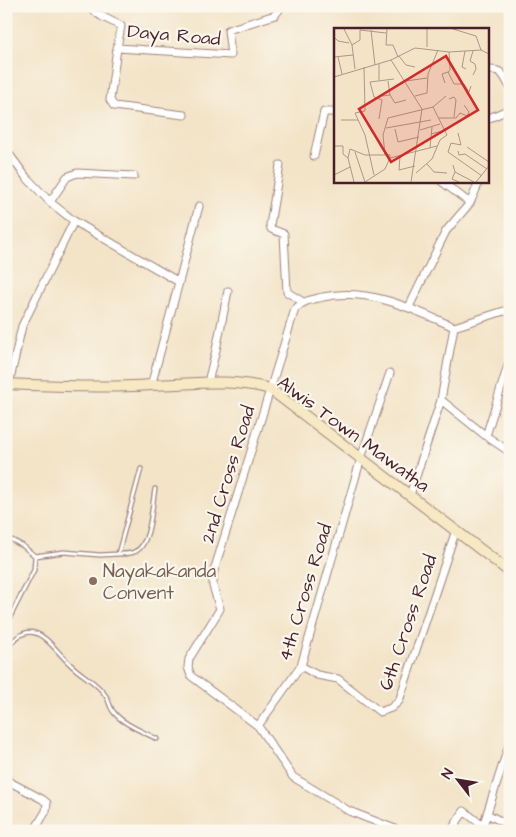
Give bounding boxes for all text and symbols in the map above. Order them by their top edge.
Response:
street label: Daya Road [126,18,222,54]
inset map [334,28,488,182]
street label: Alwis Town Mawatha [271,370,435,499]
street label: 2nd Cross Road [195,402,262,547]
street label: 4th Cross Road [272,520,339,665]
street label: 6th Cross Road [373,551,444,694]
place label: Nayakakanda Convent [103,558,217,607]
marker: Nayakakanda Convent [87,575,99,587]
north arrow [434,754,484,804]
text: N [437,765,459,783]

